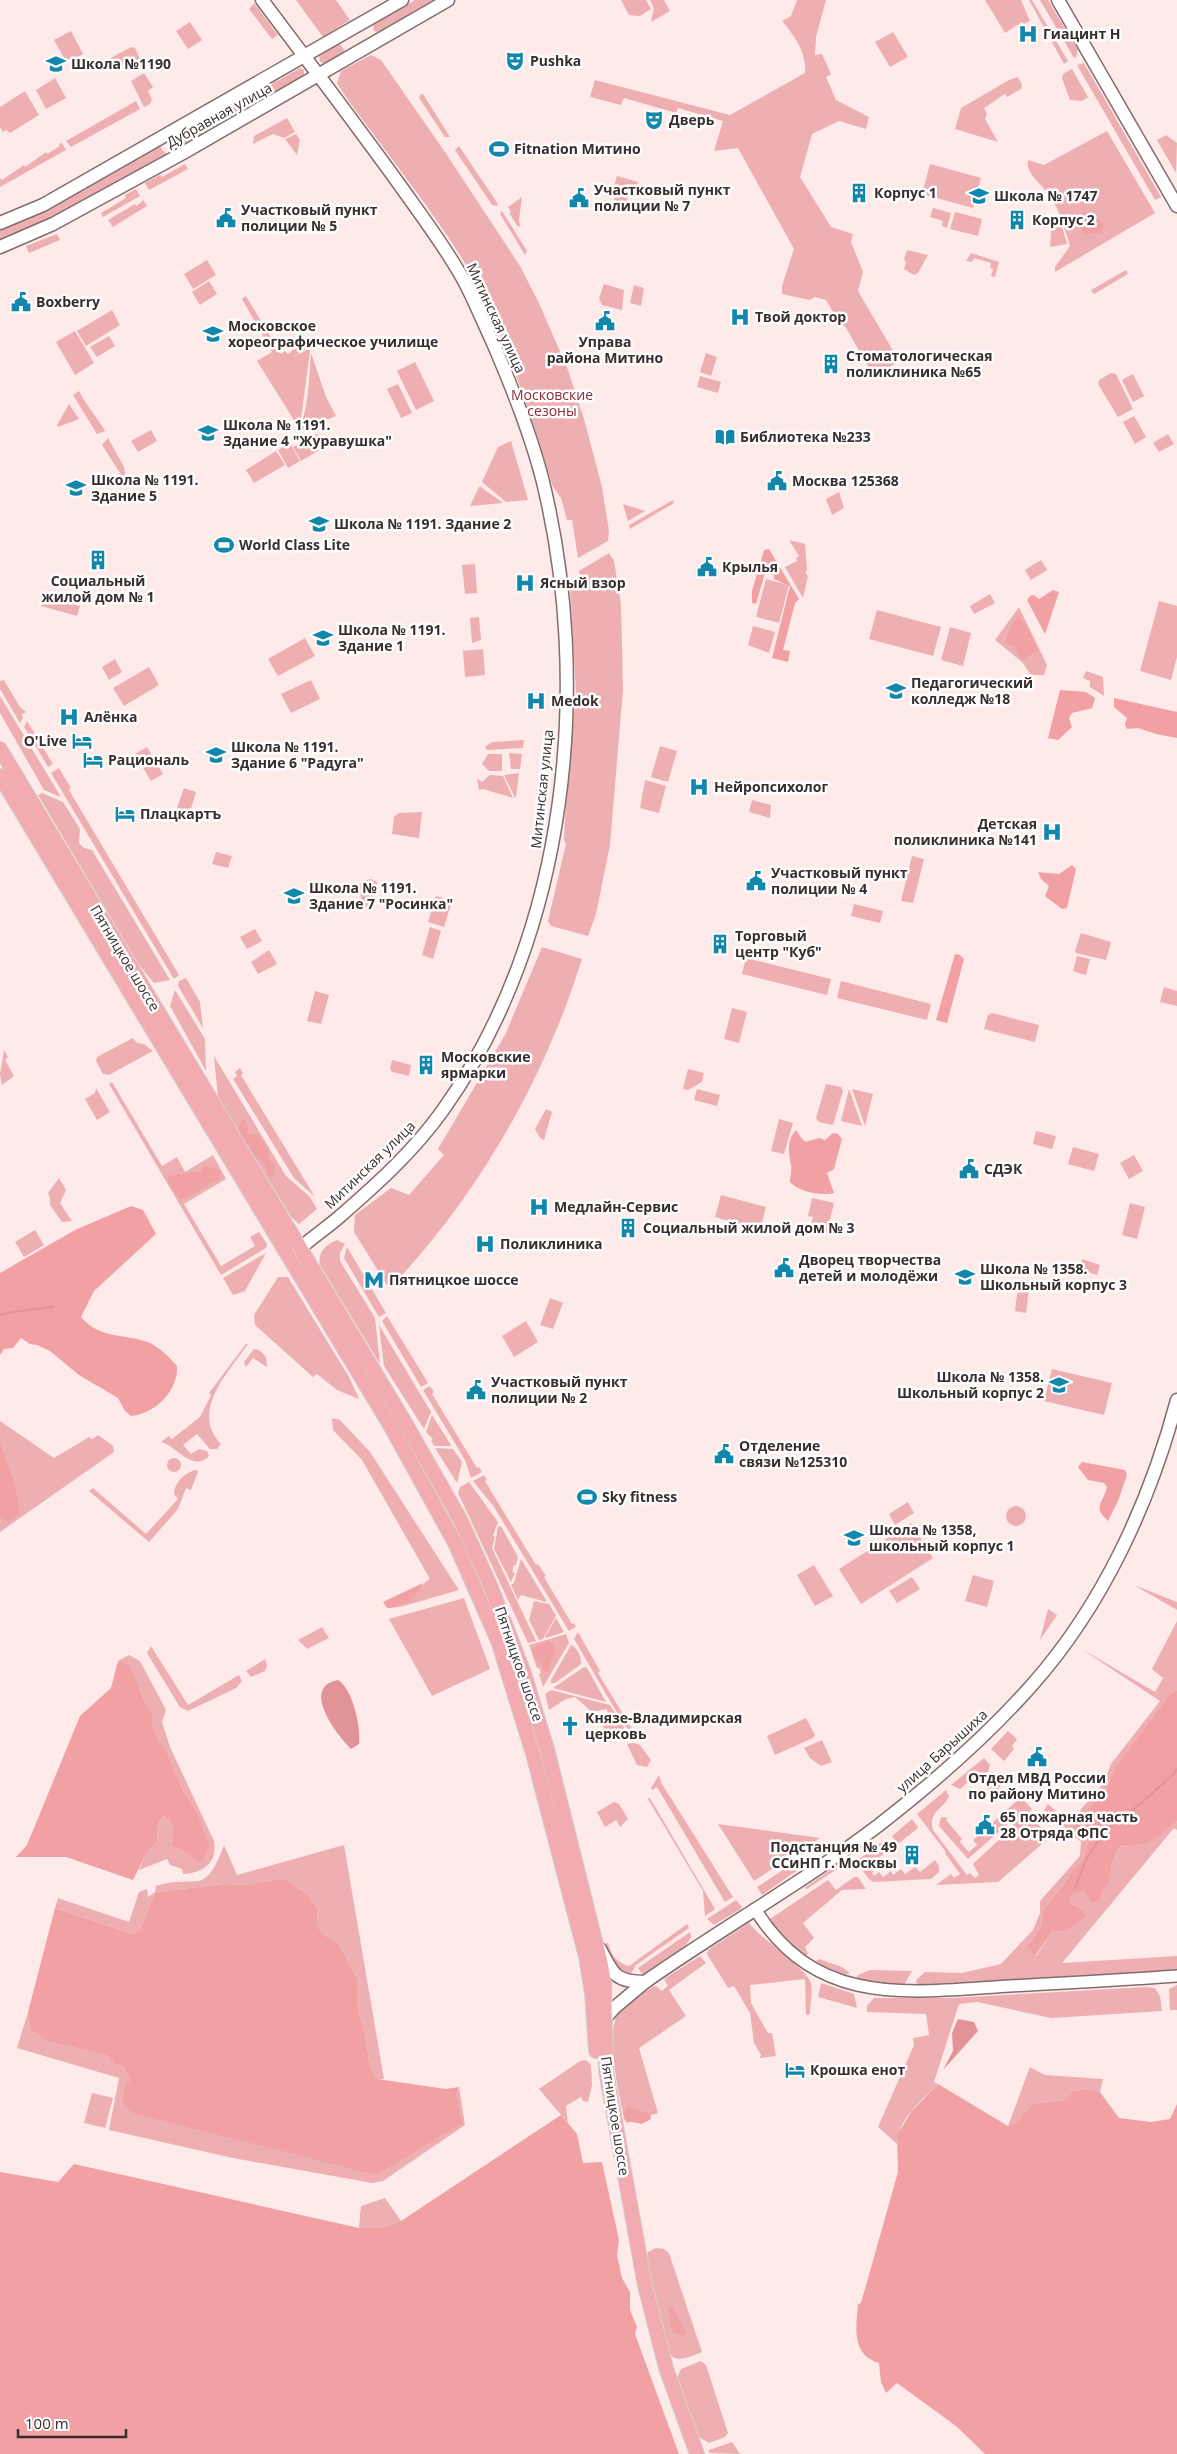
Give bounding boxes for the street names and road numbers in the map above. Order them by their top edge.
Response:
street label: Дубравная улица [163,78,275,151]
street label: Митинская улица [463,260,530,376]
street label: Митинская улица [526,729,557,849]
street label: Пятницкое шоссе [86,901,165,1014]
street label: Митинская улица [320,1116,419,1213]
street label: Пятницкое шоссе [491,1604,548,1724]
street label: улица Барышиха [892,1705,991,1797]
street label: Пятницкое шоссе [597,2055,634,2177]

